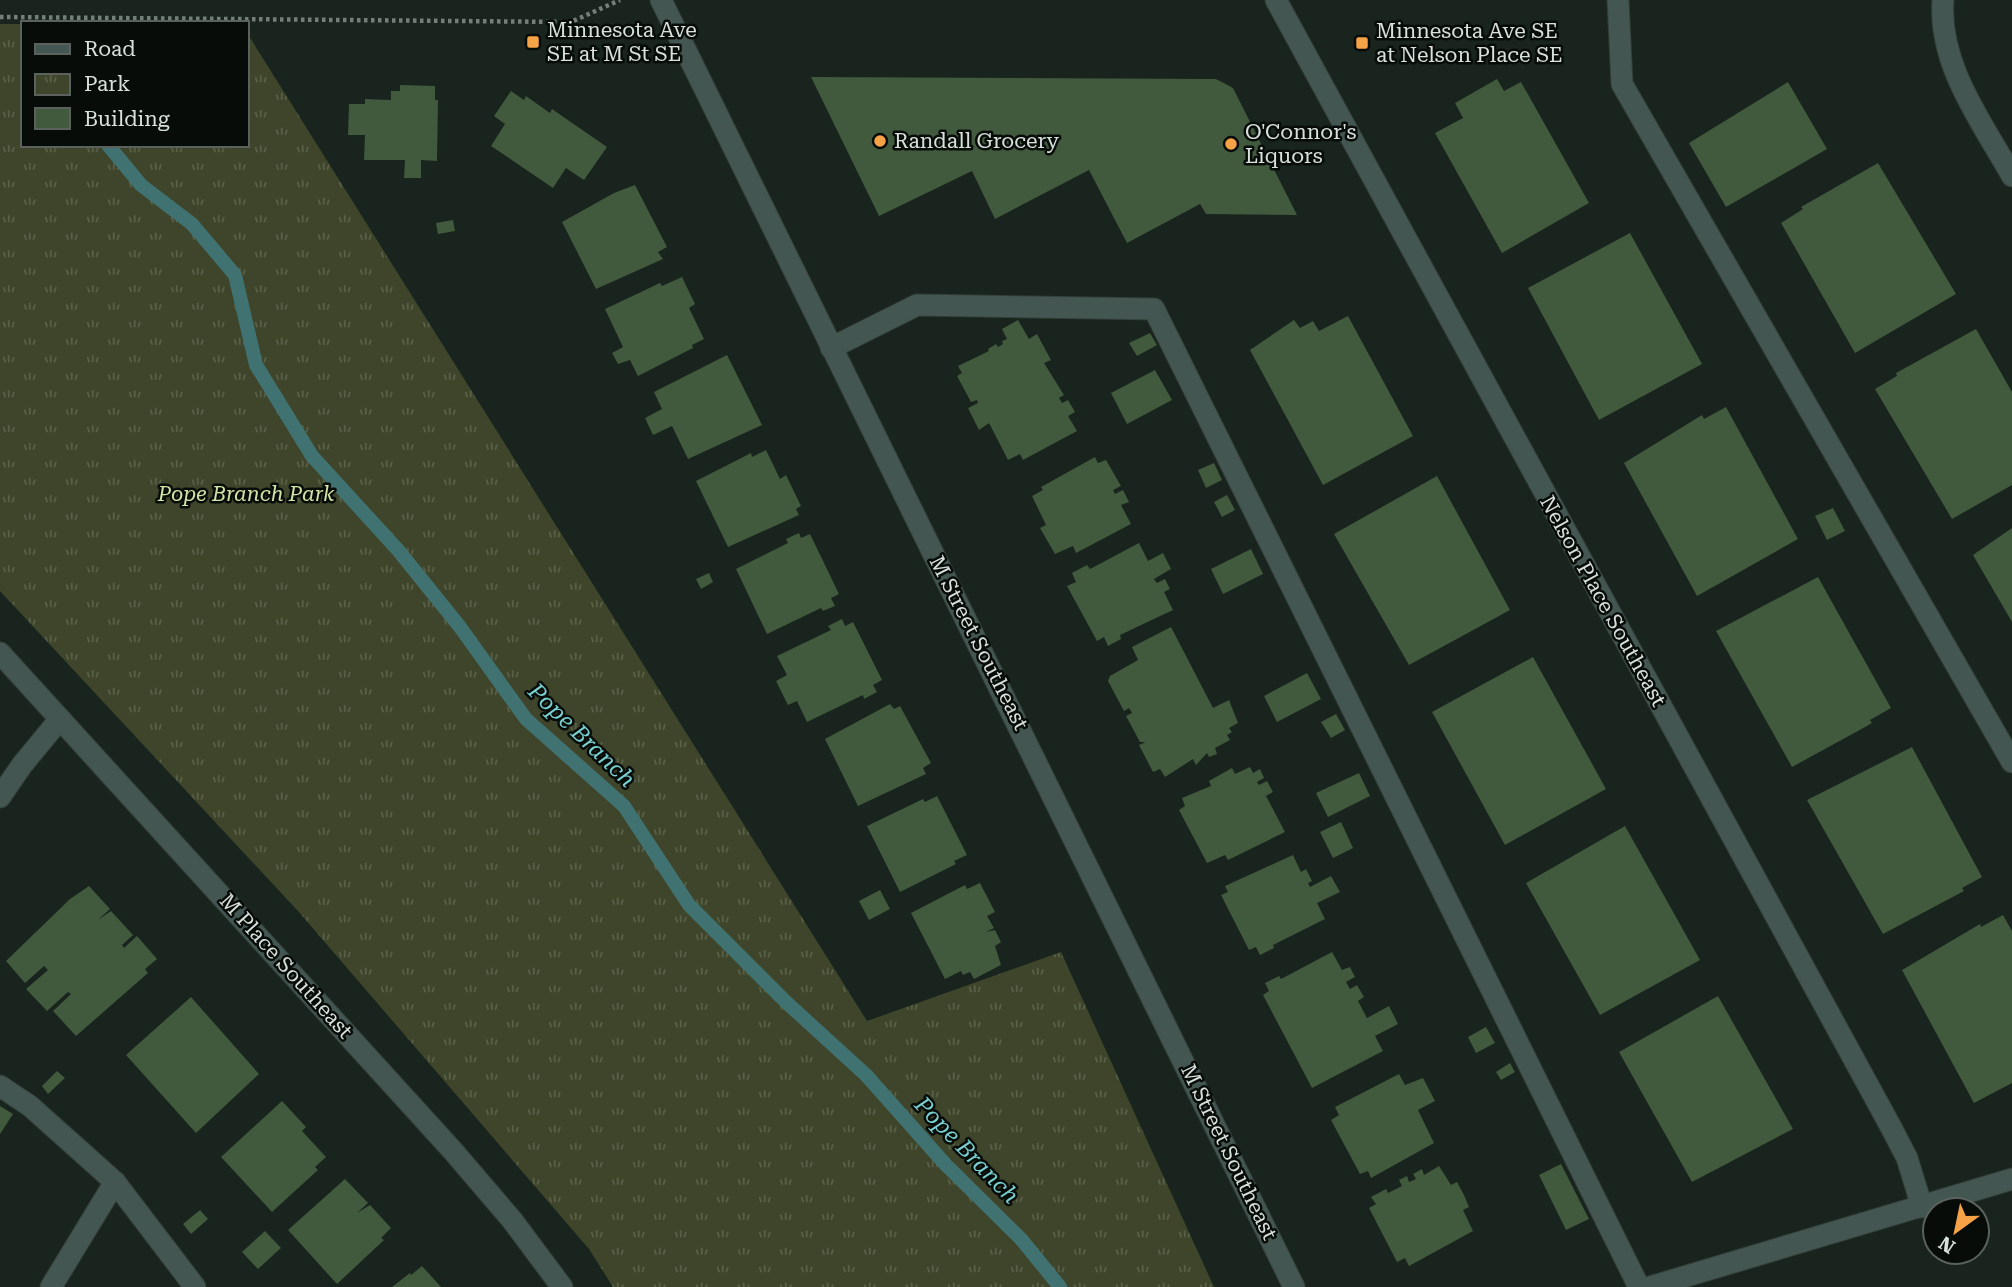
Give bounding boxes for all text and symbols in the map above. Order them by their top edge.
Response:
place label: Minnesota Ave SE at M St SE [547,18,697,66]
place label: Minnesota Ave SE at Nelson Place SE [1376,19,1562,67]
legend [21,21,248,147]
marker: Minnesota Ave SE at M St SE [525,34,541,50]
marker: Minnesota Ave SE at Nelson Place SE [1354,35,1370,51]
text: Road [84,37,136,61]
text: Park [84,72,130,96]
text: Building [84,107,170,131]
place label: O'Connor's Liquors [1245,120,1356,168]
place label: Randall Grocery [894,129,1060,153]
marker: Randall Grocery [872,133,888,149]
marker: O'Connor's Liquors [1223,136,1239,152]
park label: Pope Branch Park [157,482,335,506]
street label: Nelson Place Southeast [1535,492,1671,711]
street label: M Street Southeast [925,552,1033,734]
water label: Pope Branch [522,677,641,793]
street label: M Place Southeast [215,889,357,1043]
street label: M Street Southeast [1176,1060,1282,1244]
water label: Pope Branch [908,1091,1024,1209]
north arrow [1921,1196,1991,1266]
text: N [1934,1231,1959,1258]

